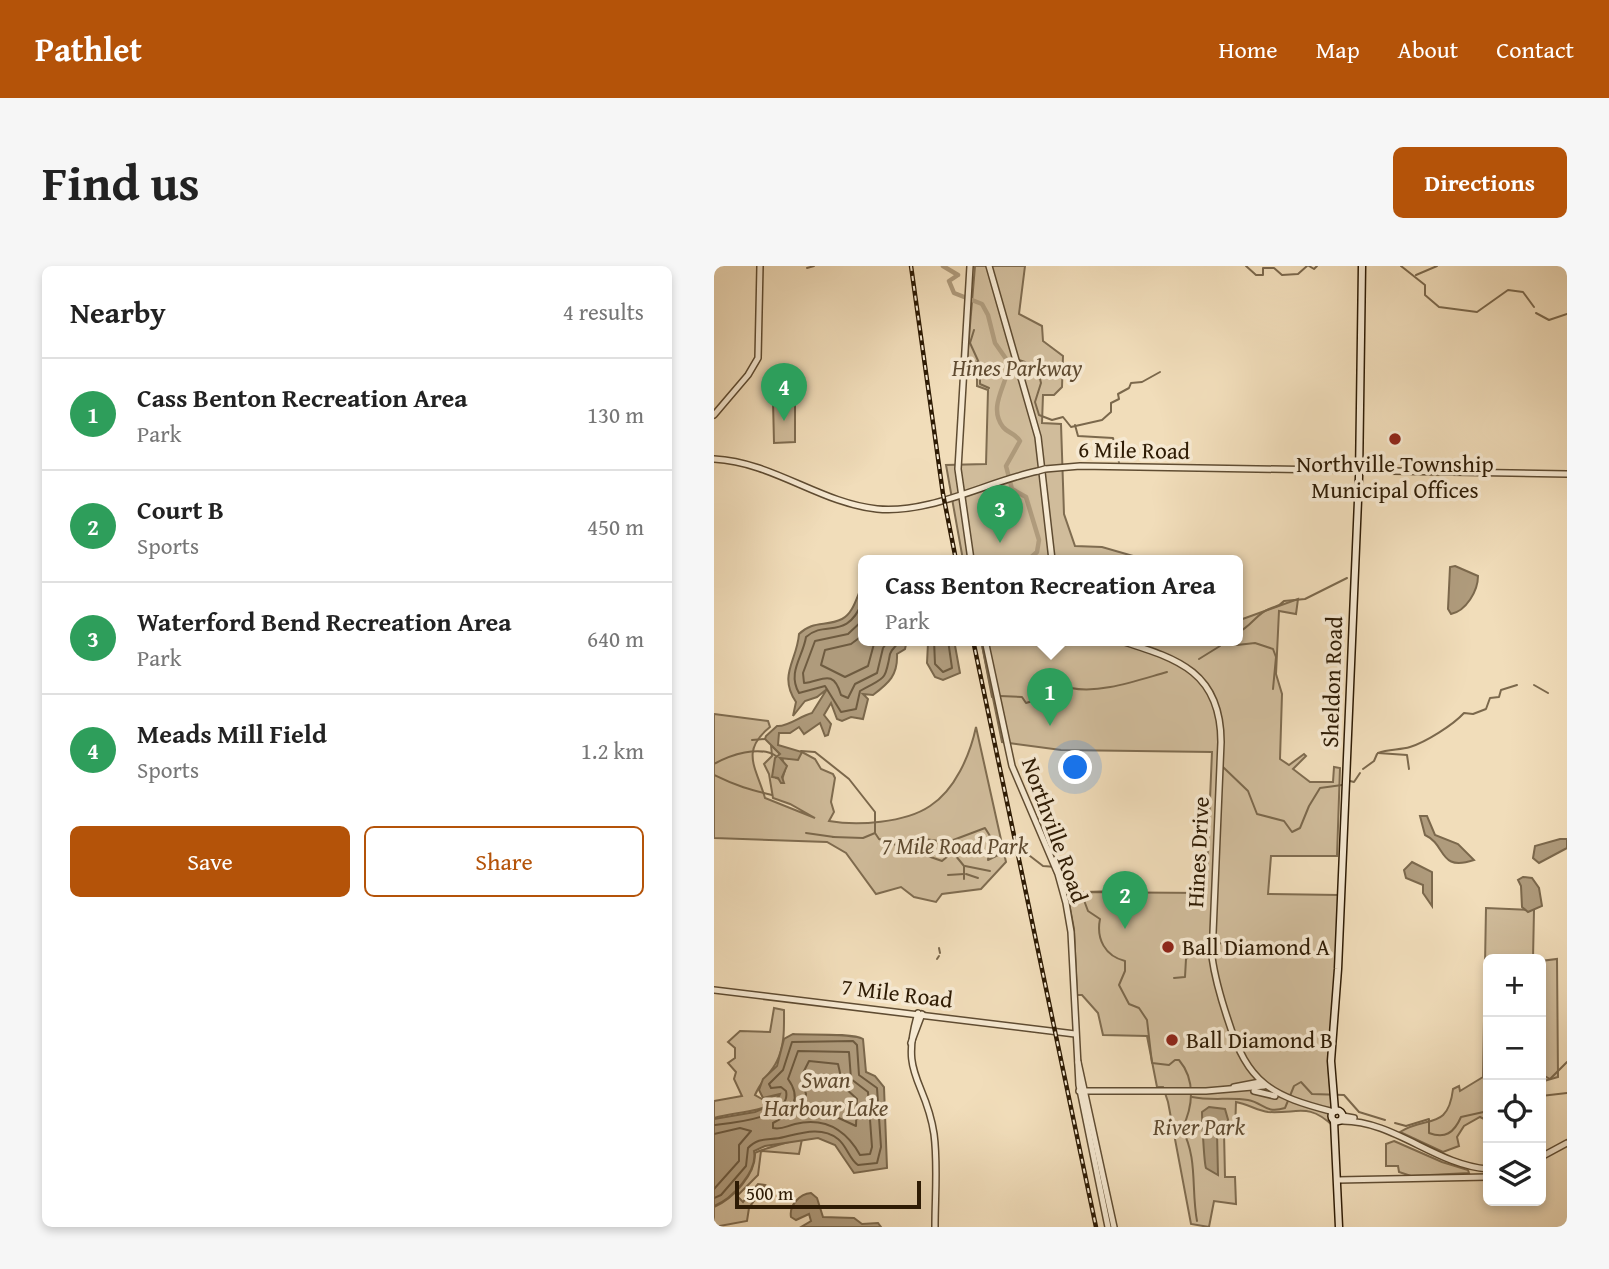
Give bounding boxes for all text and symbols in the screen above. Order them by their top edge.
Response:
text: Pathlet [35,25,142,73]
text: Home [1219,32,1278,67]
text: Map [1316,32,1360,67]
text: About [1398,32,1458,67]
text: Contact [1496,32,1574,67]
text: Find us [42,146,200,218]
button: Directions [1393,147,1567,218]
text: Nearby [70,290,166,334]
text: 4 results [563,295,644,328]
park label: Hines Parkway [951,351,1083,384]
pin: 4 [761,363,807,421]
text: Cass Benton Recreation Area [137,378,468,417]
text: 1 [87,398,99,431]
text: 130 m [587,398,644,431]
text: Park [137,417,181,450]
marker: Northville Township Municipal Offices [1387,431,1403,447]
street label: 6 Mile Road [1078,432,1191,467]
place label: Northville Township Municipal Offices [1296,447,1494,506]
pin: 3 [977,485,1023,543]
text: Court B [137,490,224,529]
text: 2 [87,510,99,543]
text: 450 m [587,510,644,543]
text: Sports [137,529,199,562]
popup [858,555,1243,646]
text: Cass Benton Recreation Area [885,565,1216,604]
text: Waterford Bend Recreation Area [137,602,512,641]
text: Park [885,604,930,637]
street label: Sheldon Road [1313,615,1350,748]
text: 3 [87,622,99,655]
text: 640 m [587,622,644,655]
text: Park [137,641,181,674]
pin: 1 [1027,668,1073,726]
text: Meads Mill Field [137,714,327,753]
text: 4 [87,734,99,767]
text: 1.2 km [581,734,644,767]
your location [1058,750,1092,784]
text: Sports [137,753,199,786]
street label: Northville Road [1014,753,1097,908]
street label: Hines Drive [1178,796,1217,908]
button: Save [70,826,350,897]
button: Share [364,826,644,897]
park label: 7 Mile Road Park [882,829,1029,862]
pin: 2 [1102,871,1148,929]
place label: Ball Diamond A [1182,930,1330,963]
marker: Ball Diamond A [1160,939,1176,955]
map controls [1483,954,1546,1206]
button: + [1483,954,1546,1017]
street label: 7 Mile Road [840,969,955,1016]
button: − [1483,1017,1546,1080]
place label: Ball Diamond B [1186,1023,1333,1056]
marker: Ball Diamond B [1164,1032,1180,1048]
water label: Swan Harbour Lake [762,1062,889,1125]
button: locate [1483,1080,1546,1143]
park label: River Park [1152,1110,1245,1143]
button: layers [1483,1143,1546,1206]
scale bar [735,1178,920,1210]
text: 500 m [746,1179,793,1207]

